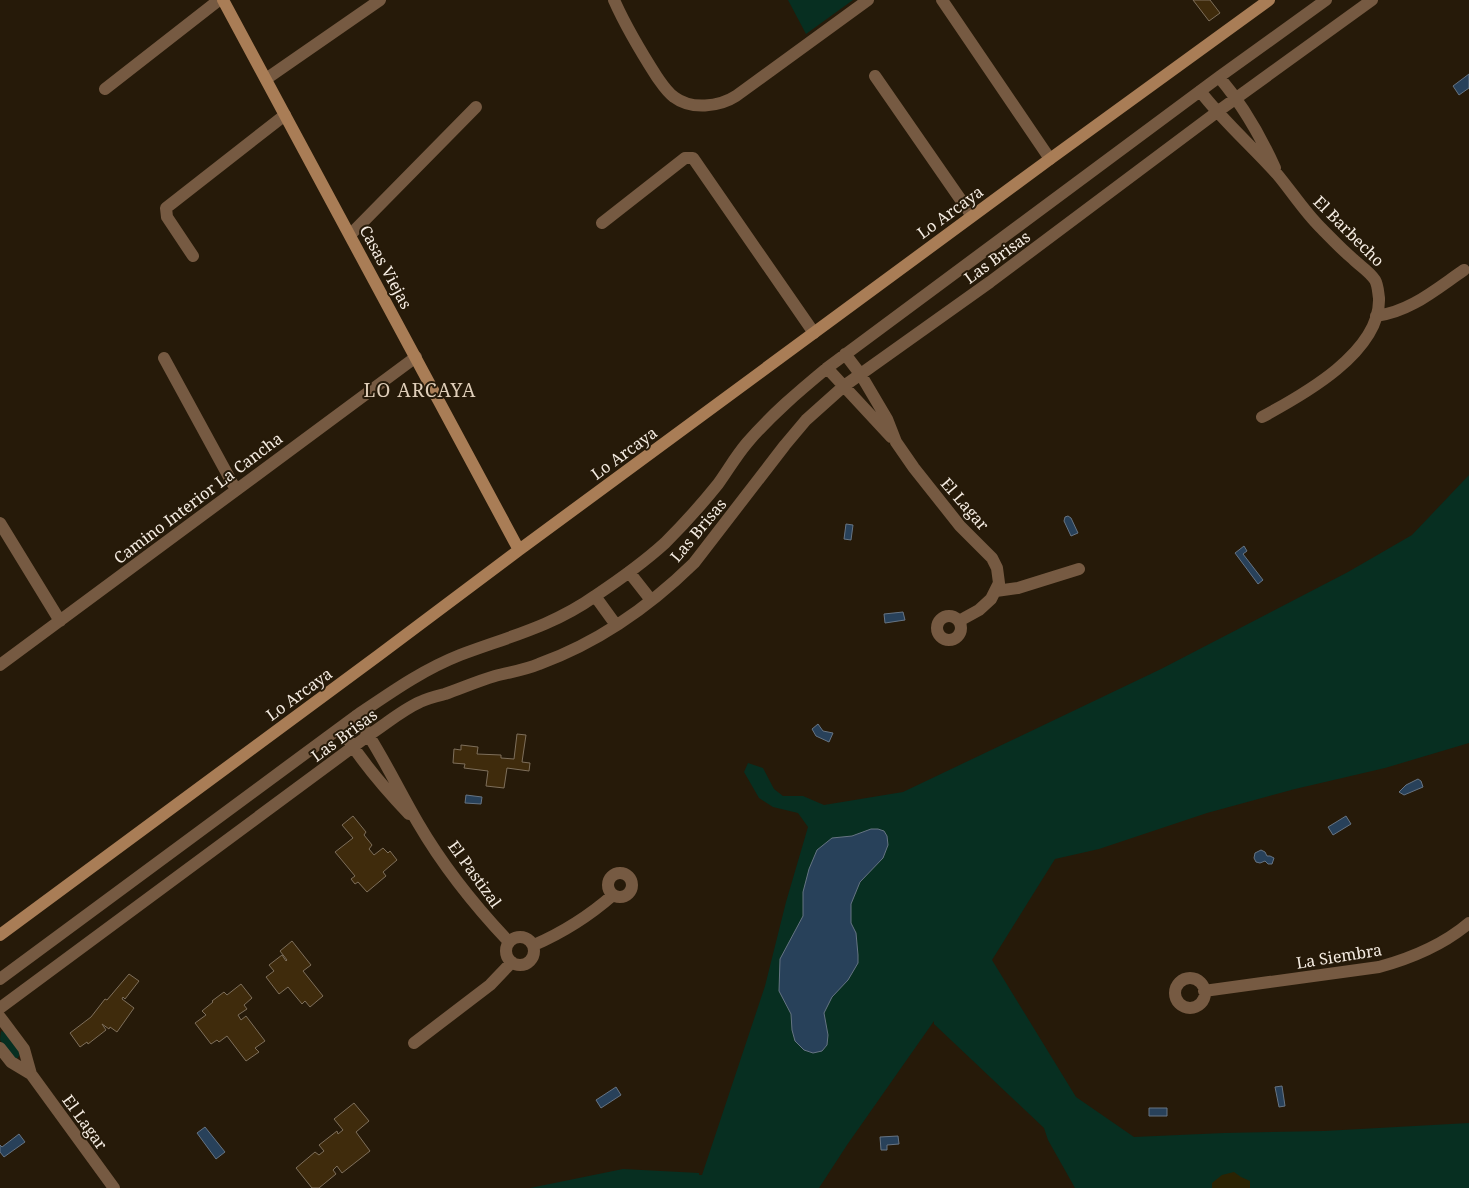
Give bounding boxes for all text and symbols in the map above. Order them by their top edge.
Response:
street label: Lo Arcaya [912,181,988,243]
street label: El Barbecho [1309,191,1389,271]
street label: Casas Viejas [355,221,417,313]
street label: Las Brisas [959,225,1035,289]
district label: LO ARCAYA [363,377,477,403]
street label: Lo Arcaya [586,422,662,484]
street label: Camino Interior La Cancha [109,427,287,569]
street label: El Lagar [936,473,994,535]
street label: Las Brisas [665,493,731,567]
street label: Lo Arcaya [261,663,337,725]
street label: Las Brisas [306,703,382,767]
street label: El Pastizal [443,836,507,912]
street label: La Siembra [1294,938,1384,974]
street label: El Lagar [58,1090,113,1154]

